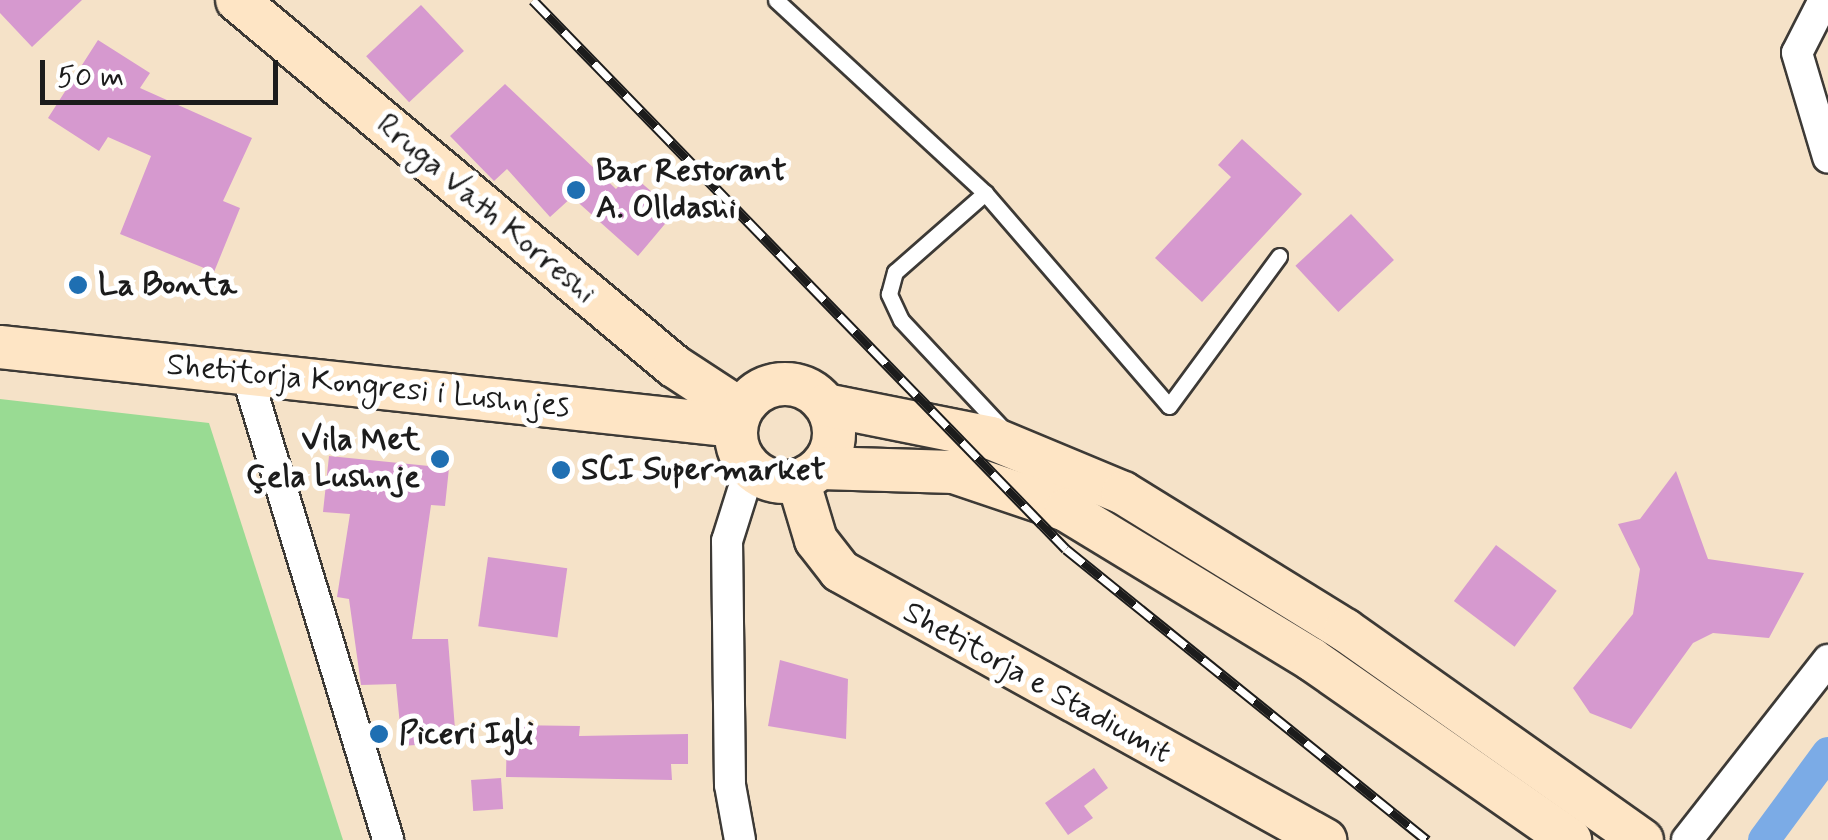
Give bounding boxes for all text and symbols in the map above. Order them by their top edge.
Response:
scale bar [45,40,282,102]
text: 50 m [57,58,124,97]
street label: Rruga Vath Korreshi [370,107,602,311]
place label: Bar Restorant A. Olldashi [596,153,785,228]
marker: Bar Restorant A. Olldashi [565,179,587,201]
place label: La Bonta [98,266,225,304]
marker: La Bonta [67,274,89,296]
street label: Shetitorja Kongresi i Lushnjes [164,346,572,426]
place label: Vila Met Çela Lushnje [247,422,420,497]
marker: Vila Met Çela Lushnje [429,448,451,470]
place label: SCI Supermarket [581,451,826,489]
marker: SCI Supermarket [550,459,572,481]
street label: Shetitorja e Stadiumit [896,593,1178,773]
place label: Piceri Igli [399,715,534,753]
marker: Piceri Igli [368,723,390,745]

